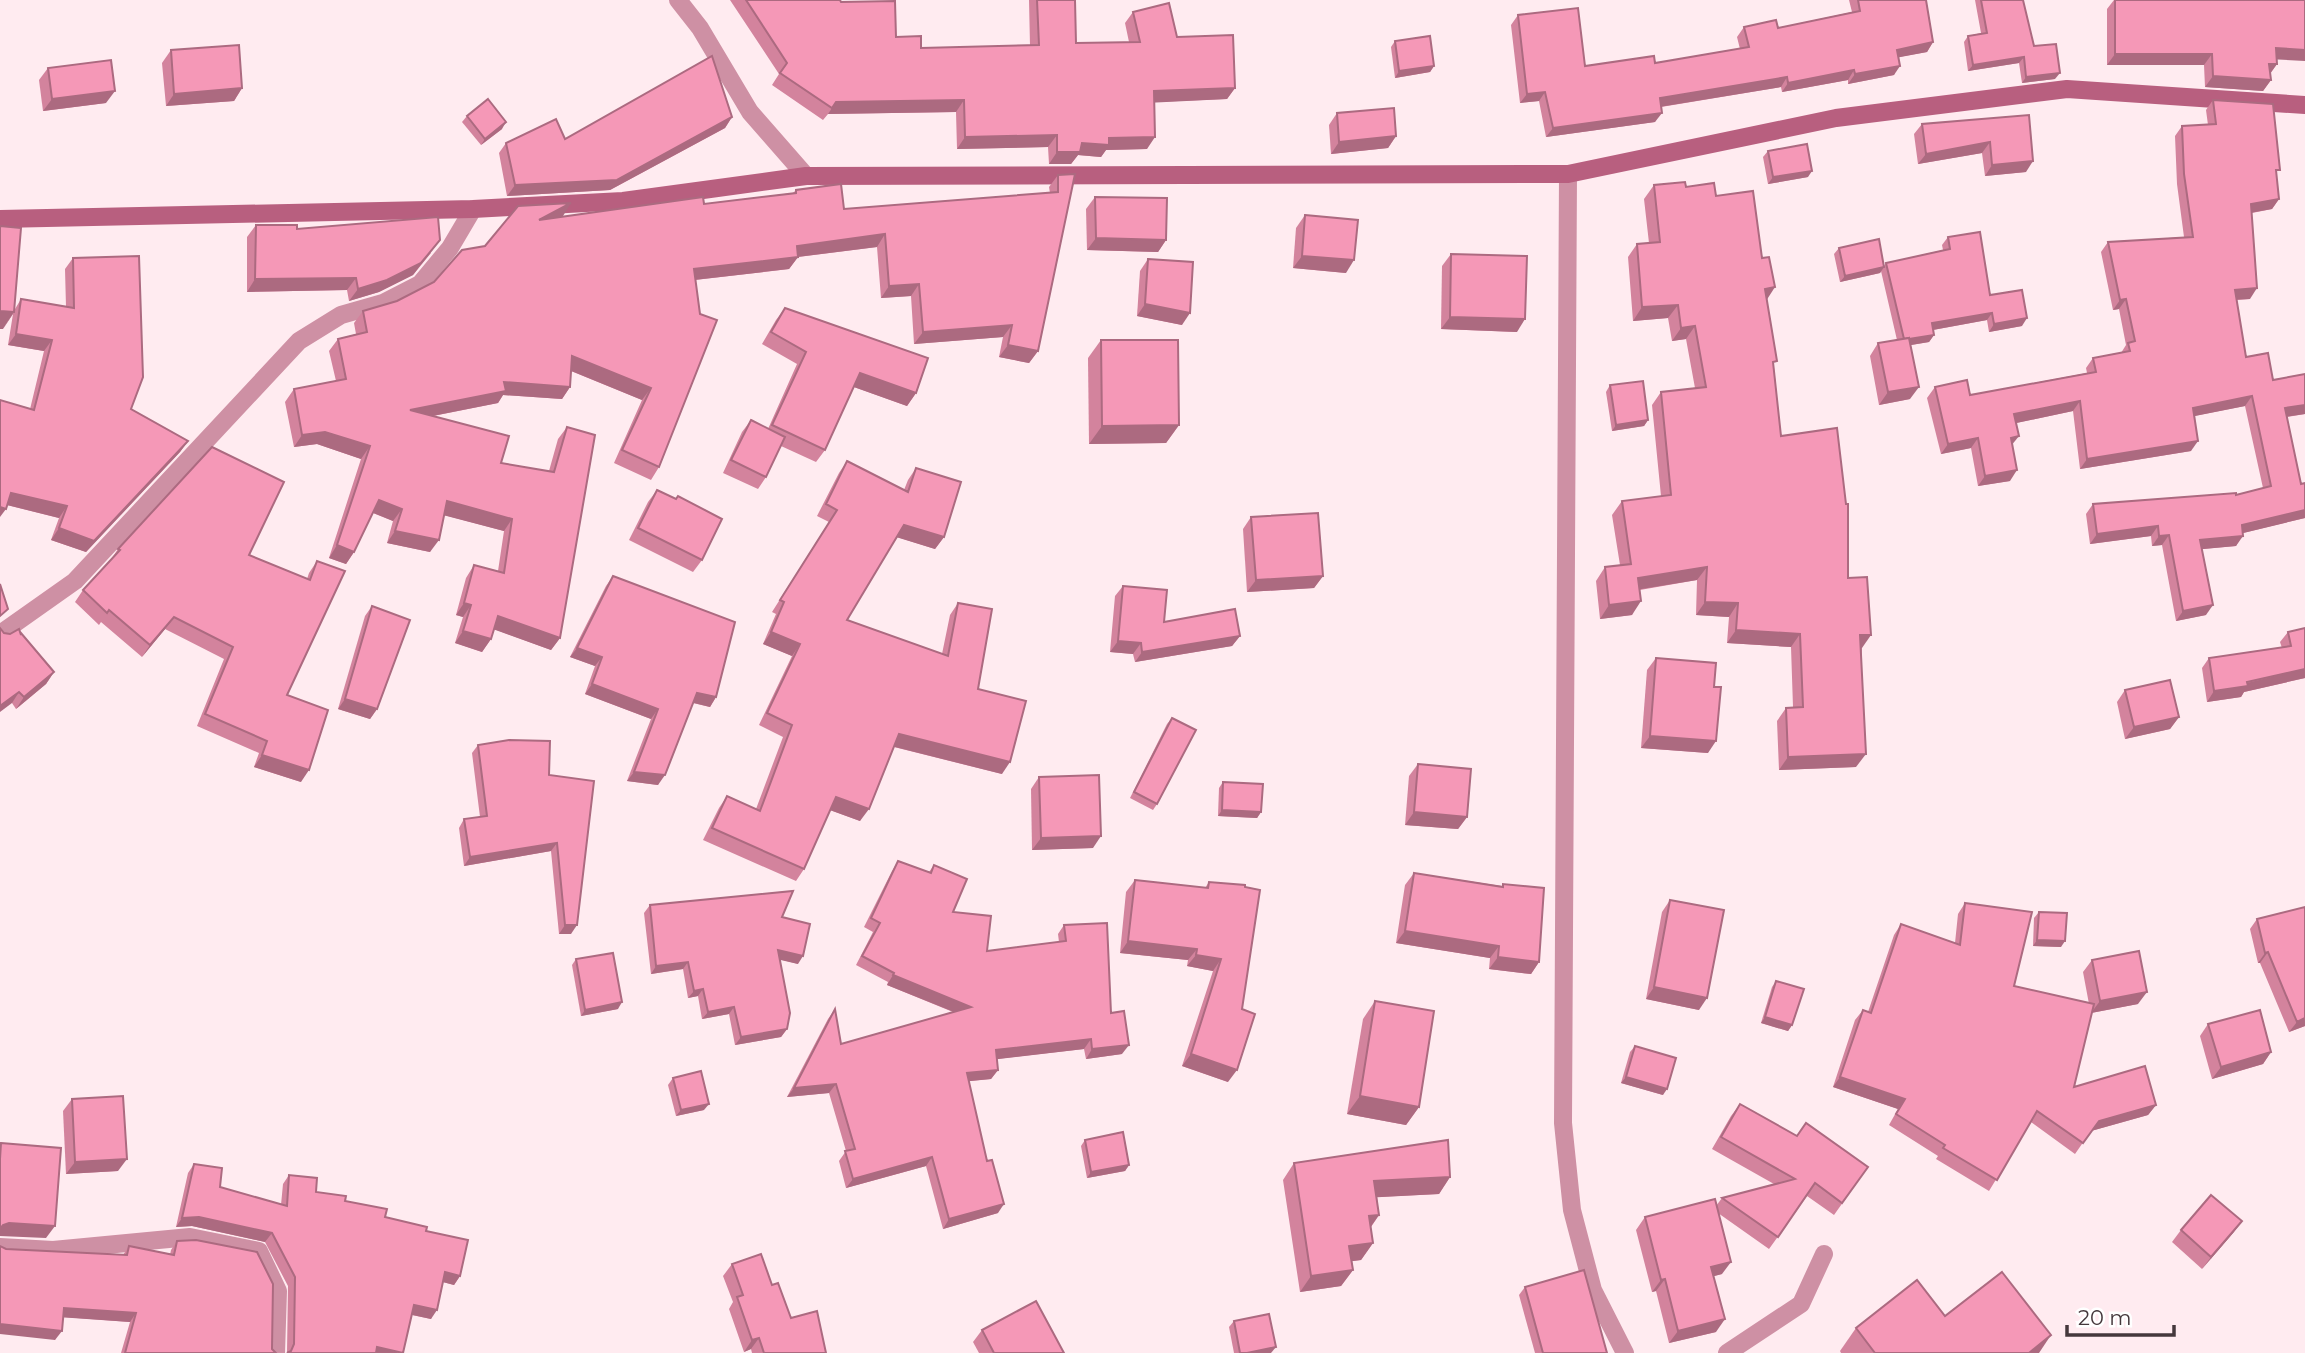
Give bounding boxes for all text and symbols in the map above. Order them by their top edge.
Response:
scale bar [2067,1294,2174,1338]
text: 20 m [2078,1305,2132,1330]

